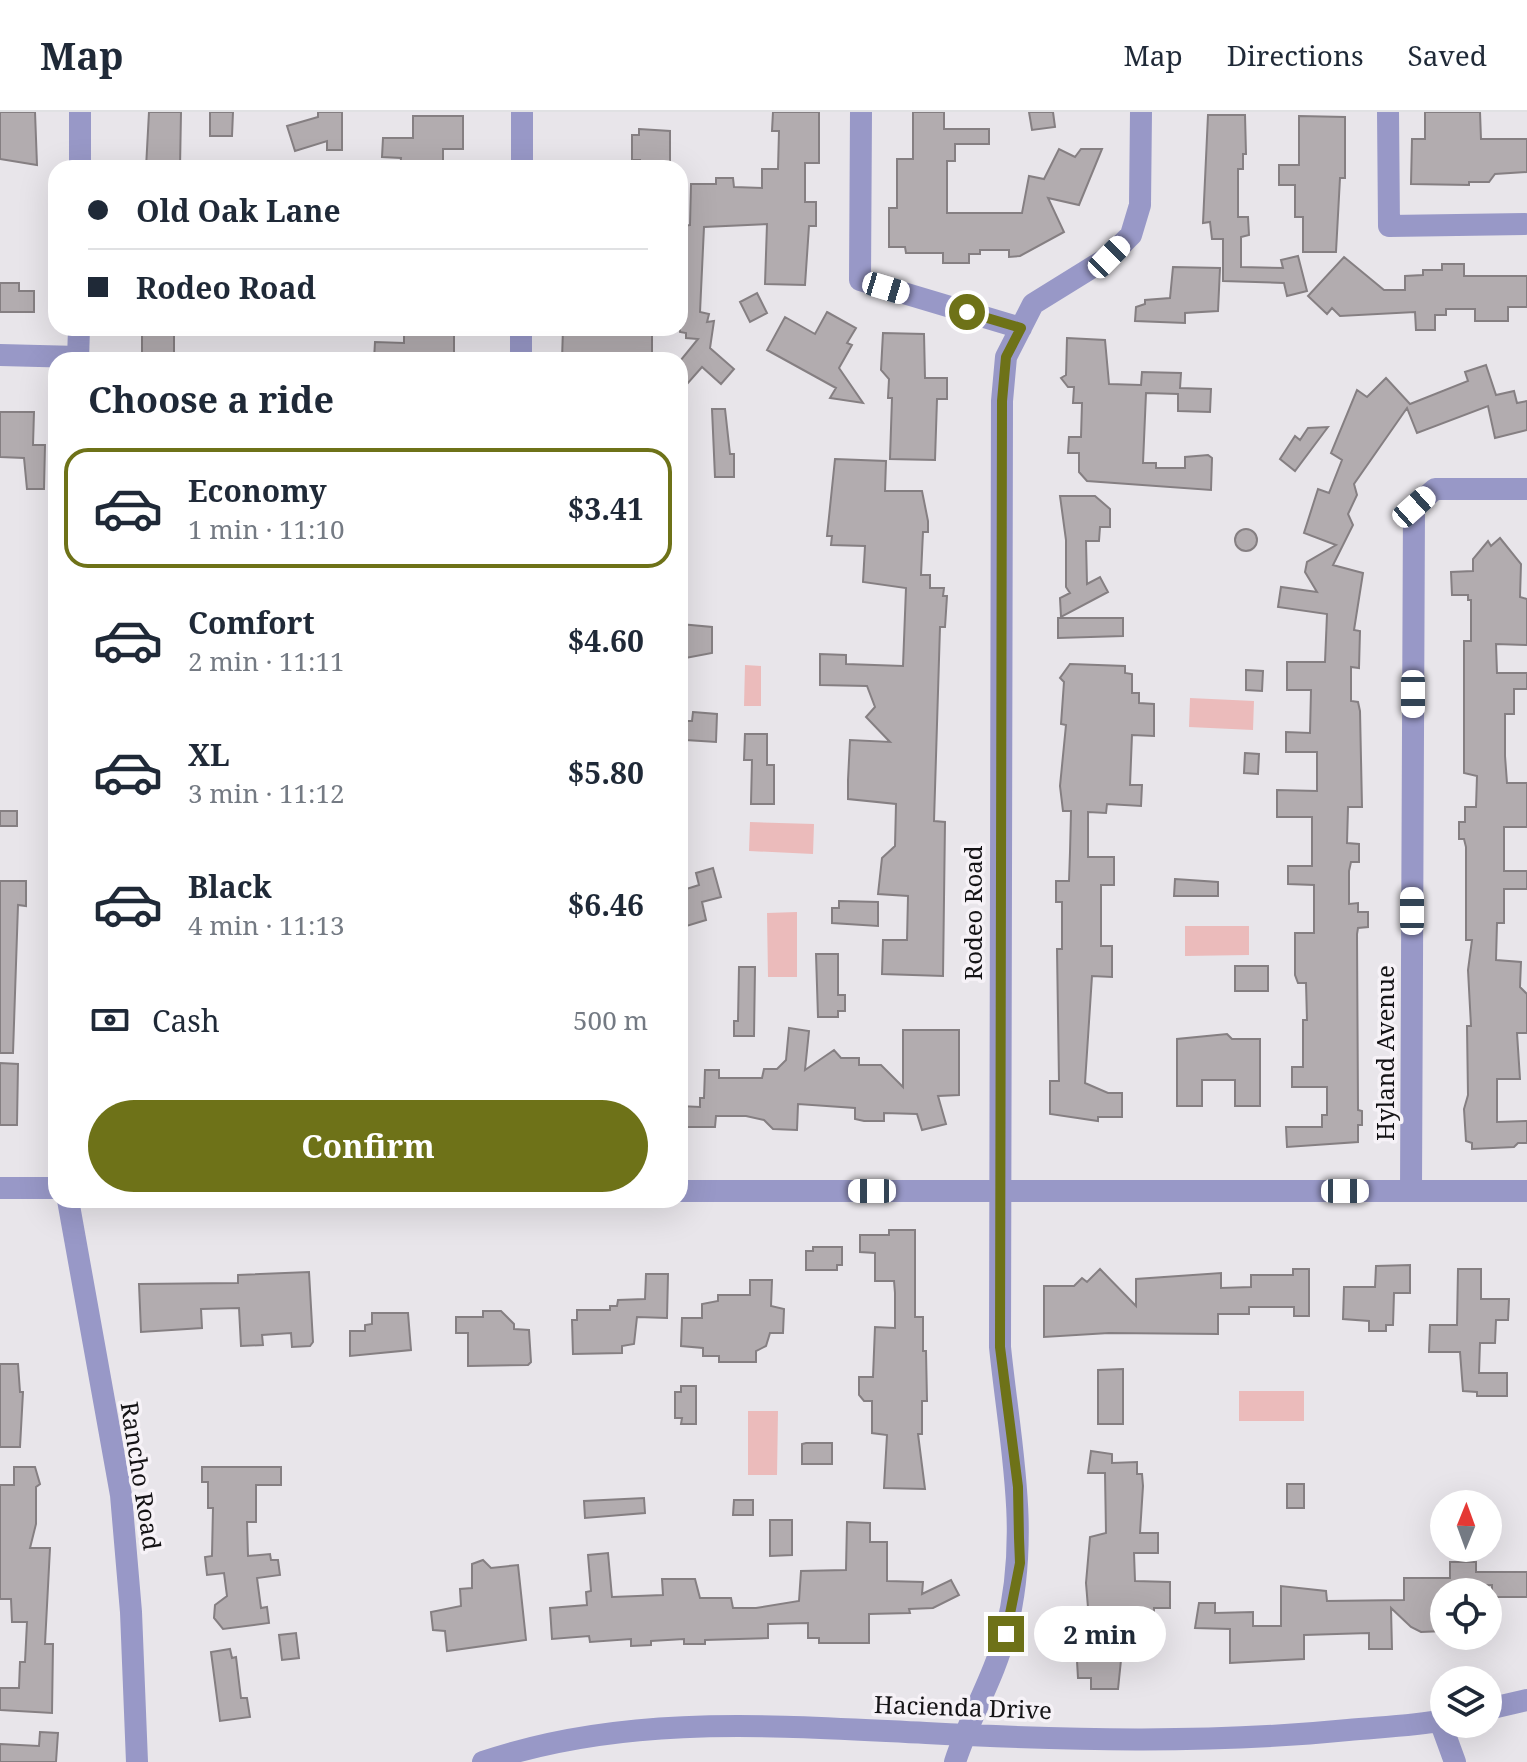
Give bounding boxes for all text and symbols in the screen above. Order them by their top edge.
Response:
text: Map [40,29,124,81]
text: Map [1123,36,1183,74]
text: Directions [1227,36,1364,74]
text: Saved [1408,36,1487,74]
text: Old Oak Lane [136,190,341,231]
car [1084,232,1134,282]
text: Rodeo Road [136,267,316,308]
car [860,270,912,306]
route start [949,294,985,330]
text: Choose a ride [88,375,334,424]
text: Economy [188,470,327,511]
icon: car [92,472,164,544]
car [1388,482,1440,532]
text: $3.41 [567,488,644,529]
text: 1 min · 11:10 [188,511,345,547]
text: Comfort [188,602,315,643]
icon: car [92,604,164,676]
text: $4.60 [567,620,644,661]
text: 2 min · 11:11 [188,643,345,679]
car [1401,670,1425,718]
text: XL [188,734,230,775]
icon: car [92,736,164,808]
text: $5.80 [567,752,644,793]
text: 3 min · 11:12 [188,775,345,811]
street label: Rodeo Road [956,845,989,981]
text: Black [188,866,272,907]
icon: car [92,868,164,940]
text: $6.46 [567,884,644,925]
car [1400,887,1424,935]
text: 4 min · 11:13 [188,907,345,943]
street label: Hyland Avenue [1368,965,1401,1141]
icon: cash [88,998,132,1042]
text: Cash [152,1000,220,1041]
text: 500 m [573,1002,648,1038]
button: Confirm [88,1100,648,1192]
car [848,1179,896,1203]
car [1321,1179,1369,1203]
street label: Rancho Road [113,1399,170,1553]
north arrow [1430,1490,1502,1562]
map controls [1430,1490,1502,1738]
button: locate [1430,1578,1502,1650]
callout: 2 min [1034,1606,1166,1662]
route end [988,1616,1024,1652]
text: 2 min [1063,1616,1137,1652]
button: layers [1430,1666,1502,1738]
street label: Hacienda Drive [874,1687,1053,1726]

